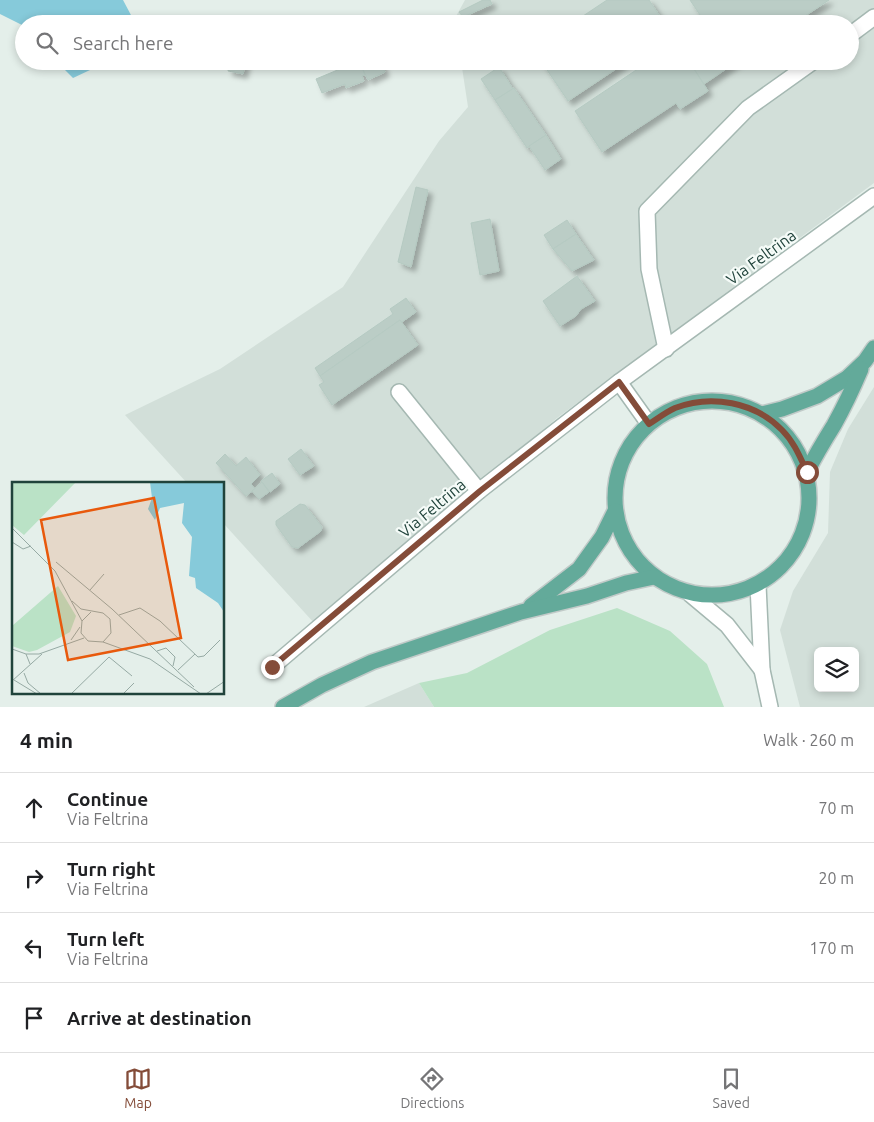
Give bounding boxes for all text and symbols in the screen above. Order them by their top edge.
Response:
search box [15,15,859,70]
icon: search [33,29,61,57]
text: Search here [73,32,173,54]
street label: Via Feltrina [723,226,799,288]
route start [796,461,819,484]
street label: Via Feltrina [395,475,469,541]
inset map [12,482,225,694]
map controls [814,647,859,692]
button: layers [814,647,859,692]
route end [261,656,284,679]
text: 4 min [20,728,73,752]
text: Walk · 260 m [763,731,854,749]
text: Continue [67,788,148,810]
icon: ahead [20,794,48,822]
text: 70 m [818,799,854,817]
text: Via Feltrina [67,810,148,828]
text: Turn right [67,858,155,880]
icon: right [20,864,48,892]
text: 20 m [818,869,854,887]
text: Via Feltrina [67,880,148,898]
text: Turn left [67,928,145,950]
icon: left [20,934,48,962]
text: 170 m [809,939,854,957]
text: Via Feltrina [67,950,148,968]
icon: arrive [20,1004,48,1032]
text: Arrive at destination [67,1007,252,1029]
tab: Map [124,1065,152,1111]
tab: Directions [400,1065,464,1111]
tab: Saved [713,1065,750,1111]

